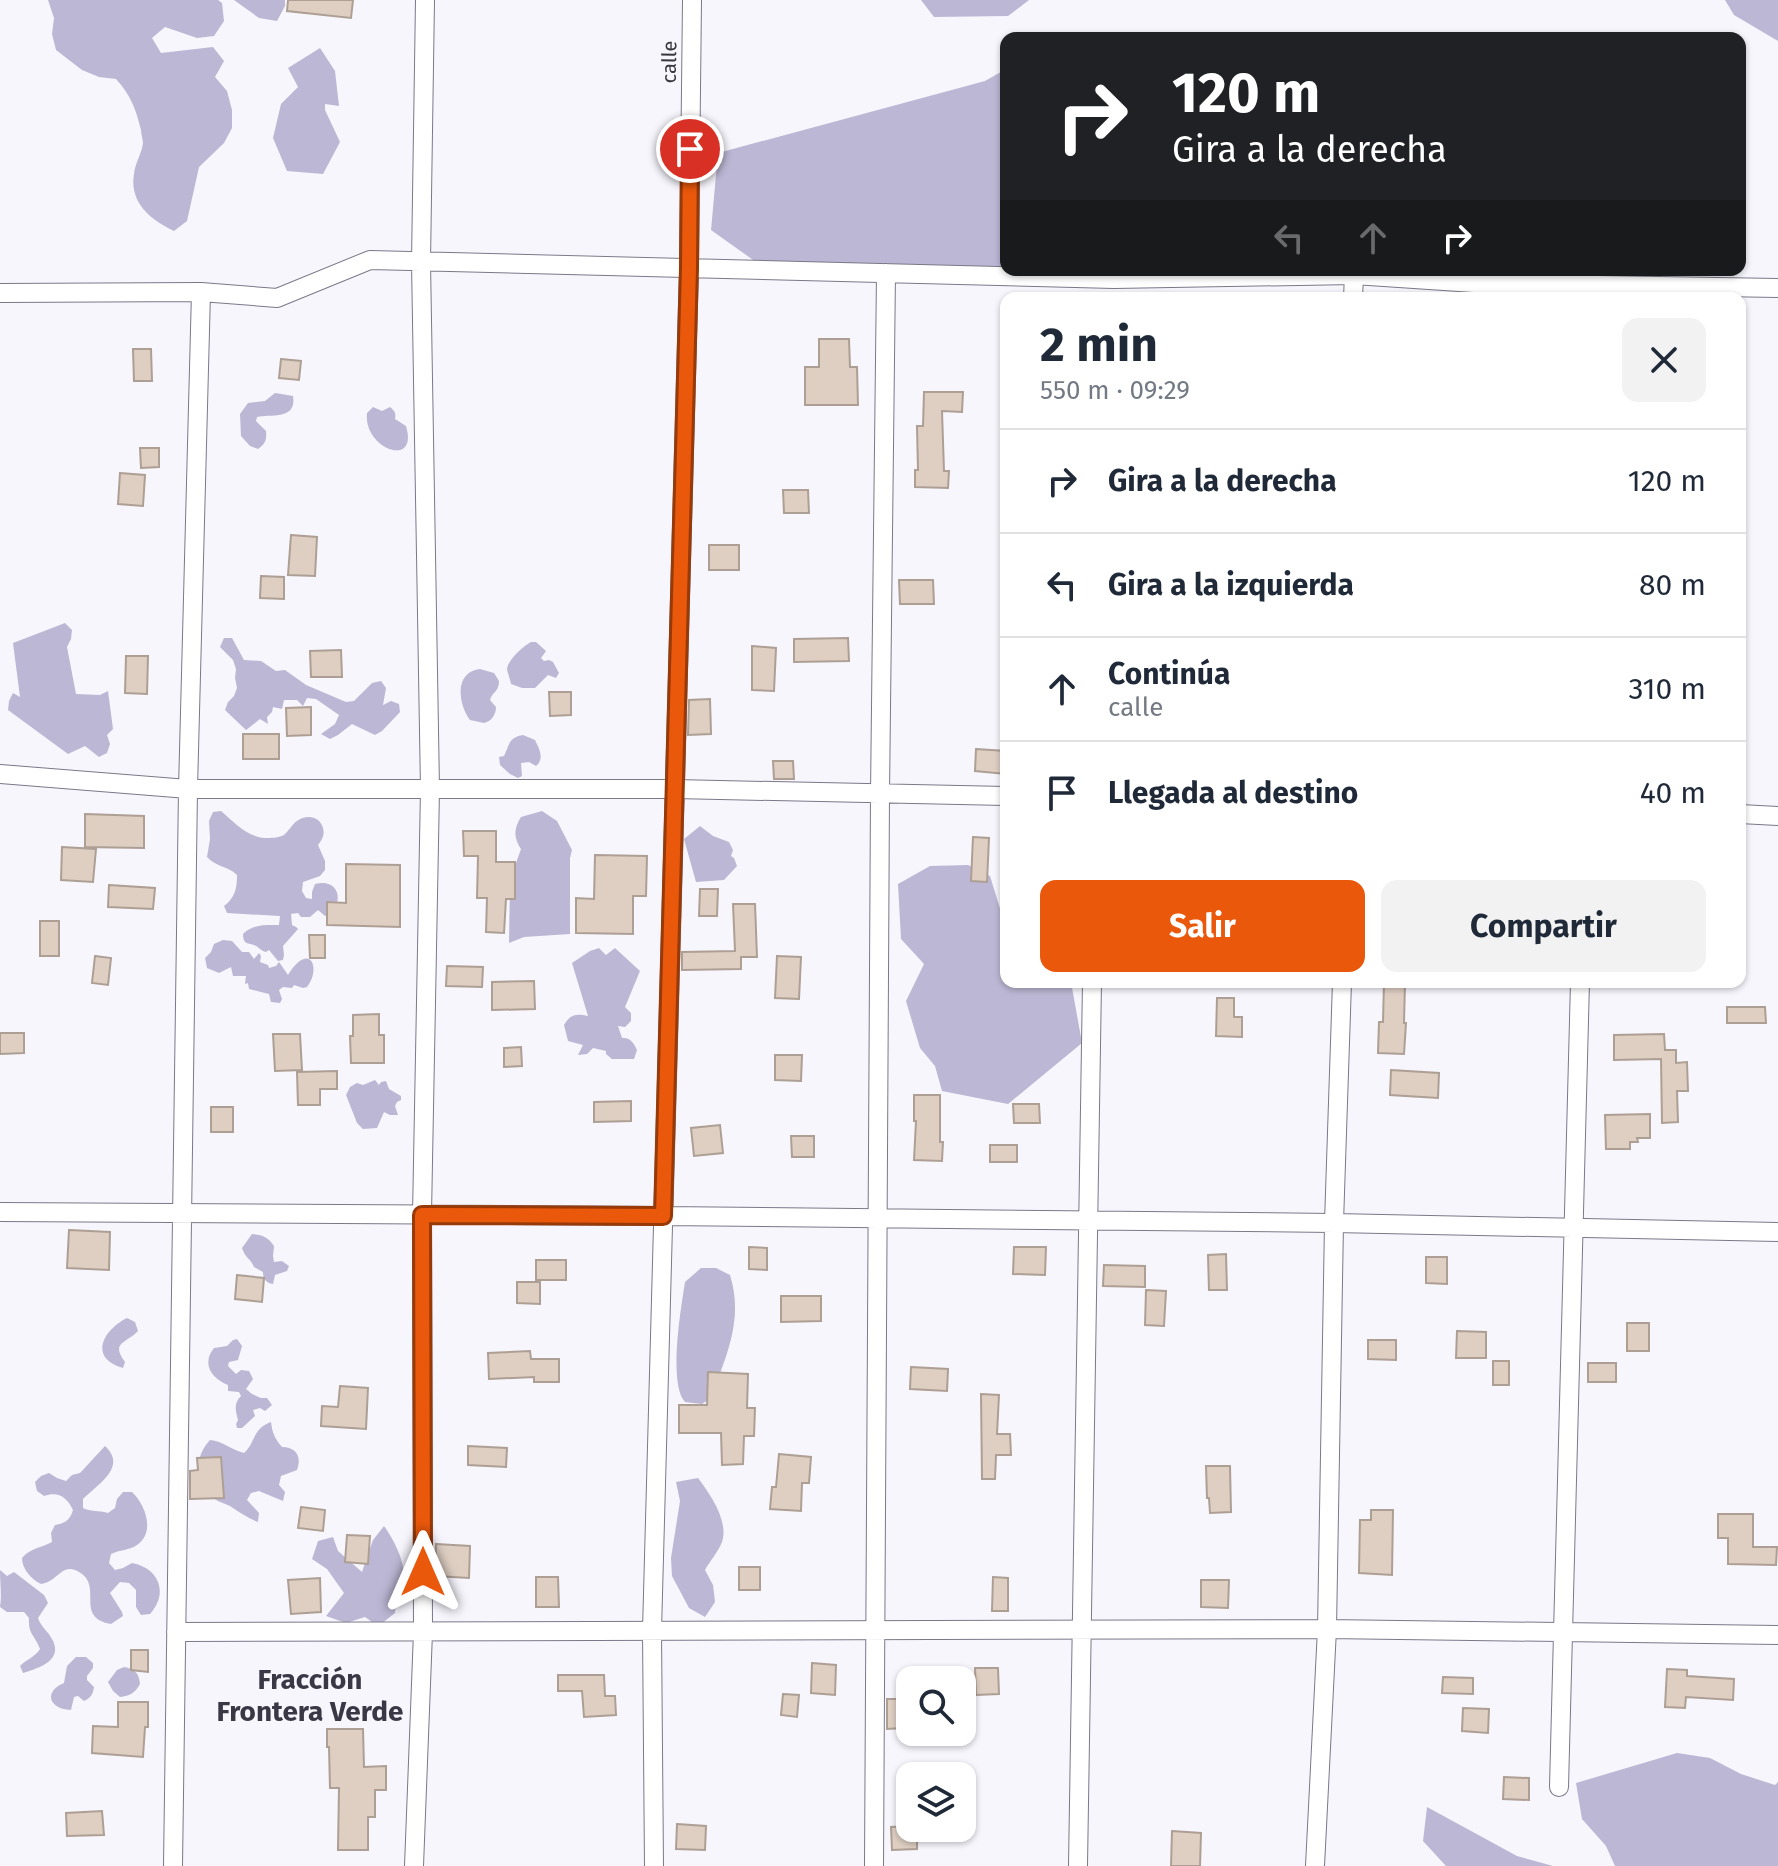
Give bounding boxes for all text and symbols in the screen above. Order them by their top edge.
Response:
street label: calle [657,41,681,83]
text: 120 m [1172,60,1320,127]
icon: right [1040,64,1144,168]
pin [656,115,724,183]
icon: arrive [668,127,712,171]
text: Gira a la derecha [1172,128,1447,172]
icon: left [1267,216,1311,260]
icon: ahead [1351,216,1395,260]
icon: right [1435,216,1479,260]
text: 2 min [1040,316,1158,374]
button: close [1622,318,1706,402]
text: 550 m · 09:29 [1040,375,1190,406]
icon: right [1040,459,1084,503]
text: Gira a la derecha [1108,463,1337,499]
text: 120 m [1628,463,1706,499]
icon: left [1040,563,1084,607]
text: Gira a la izquierda [1108,567,1354,603]
text: 80 m [1639,567,1706,603]
text: Continúa [1108,656,1230,692]
icon: ahead [1040,667,1084,711]
text: 310 m [1628,671,1706,707]
text: calle [1108,692,1163,723]
icon: arrive [1040,771,1084,815]
text: Llegada al destino [1108,775,1358,811]
text: 40 m [1640,775,1706,811]
button: Salir [1040,880,1365,972]
button: Compartir [1381,880,1706,972]
position arrow [381,1530,465,1614]
district label: Fracción Frontera Verde [217,1663,403,1728]
map controls [896,1666,976,1842]
button: search [896,1666,976,1746]
button: layers [896,1762,976,1842]

